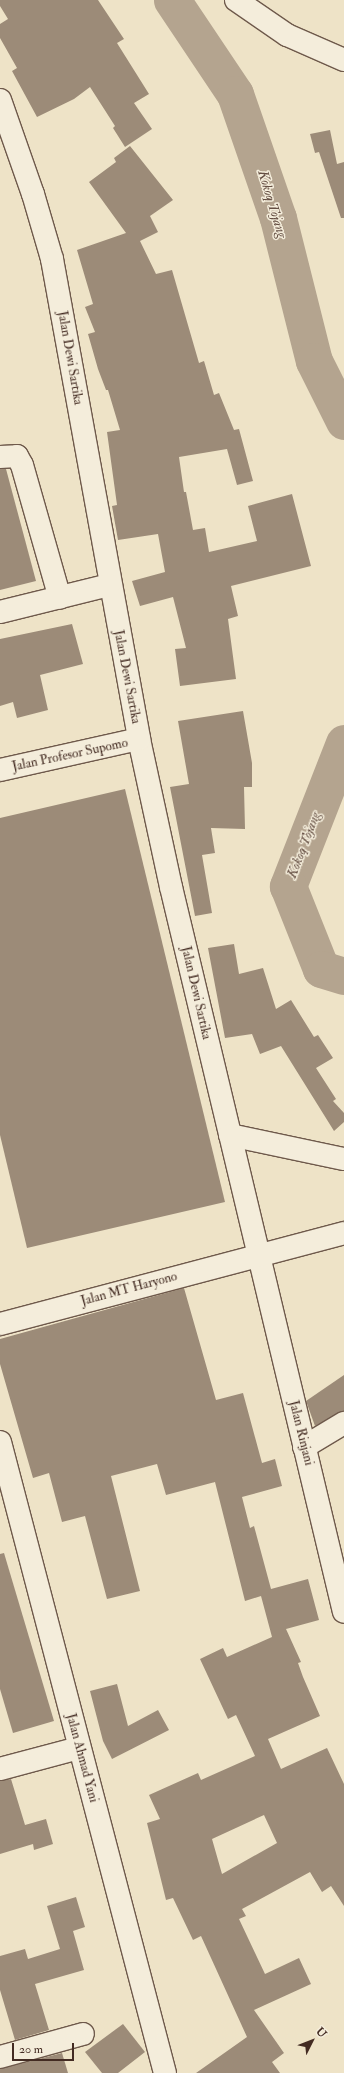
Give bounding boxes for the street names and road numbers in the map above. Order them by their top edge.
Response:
street label: Jalan Dewi Sartika [54,310,86,406]
street label: Jalan Dewi Sartika [110,629,144,725]
street label: Jalan Profesor Supomo [11,735,129,775]
street label: Jalan Dewi Sartika [178,945,214,1041]
street label: Jalan MT Haryono [79,1269,179,1309]
street label: Jalan Rinjani [285,1399,317,1467]
street label: Jalan Ahmad Yani [63,1712,101,1804]

